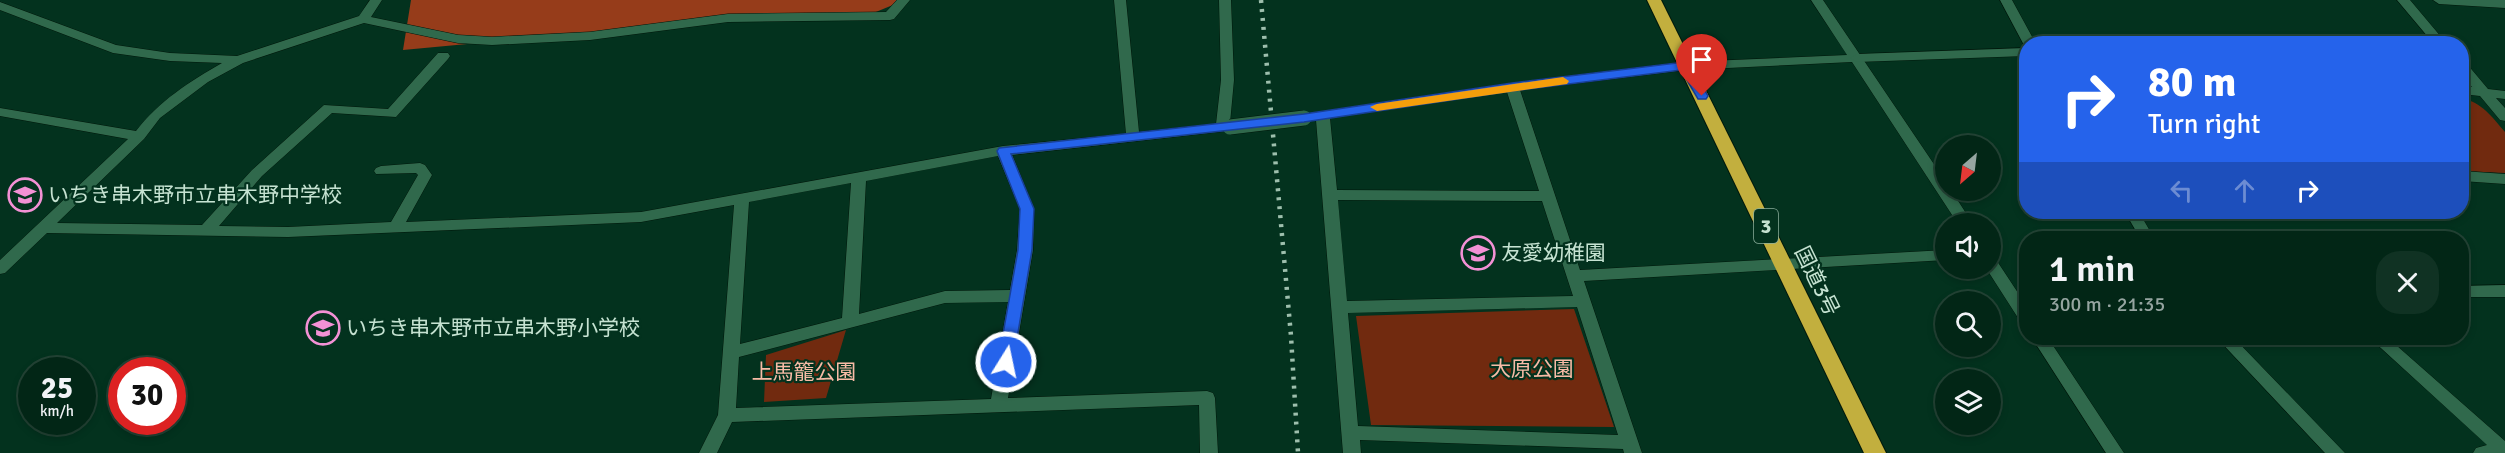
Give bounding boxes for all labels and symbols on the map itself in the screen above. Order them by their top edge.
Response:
pin [1676,34,1727,96]
north arrow [1935,135,2001,201]
school or university icon: いちき串木野市立串木野中学校 [7,177,43,213]
place label: いちき串木野市立串木野中学校 [48,182,342,208]
road number: 3 [1754,209,1778,243]
school or university icon: 友愛幼稚園 [1460,235,1496,271]
place label: 友愛幼稚園 [1501,240,1606,266]
street label: 国道3号 [1789,242,1845,320]
school or university icon: いちき串木野市立串木野小学校 [305,310,341,346]
place label: いちき串木野市立串木野小学校 [346,315,640,341]
position arrow [974,330,1038,394]
park label: 大原公園 [1490,356,1574,382]
speed limit sign: 30 [108,357,186,435]
park label: 上馬籠公園 [752,359,857,385]

